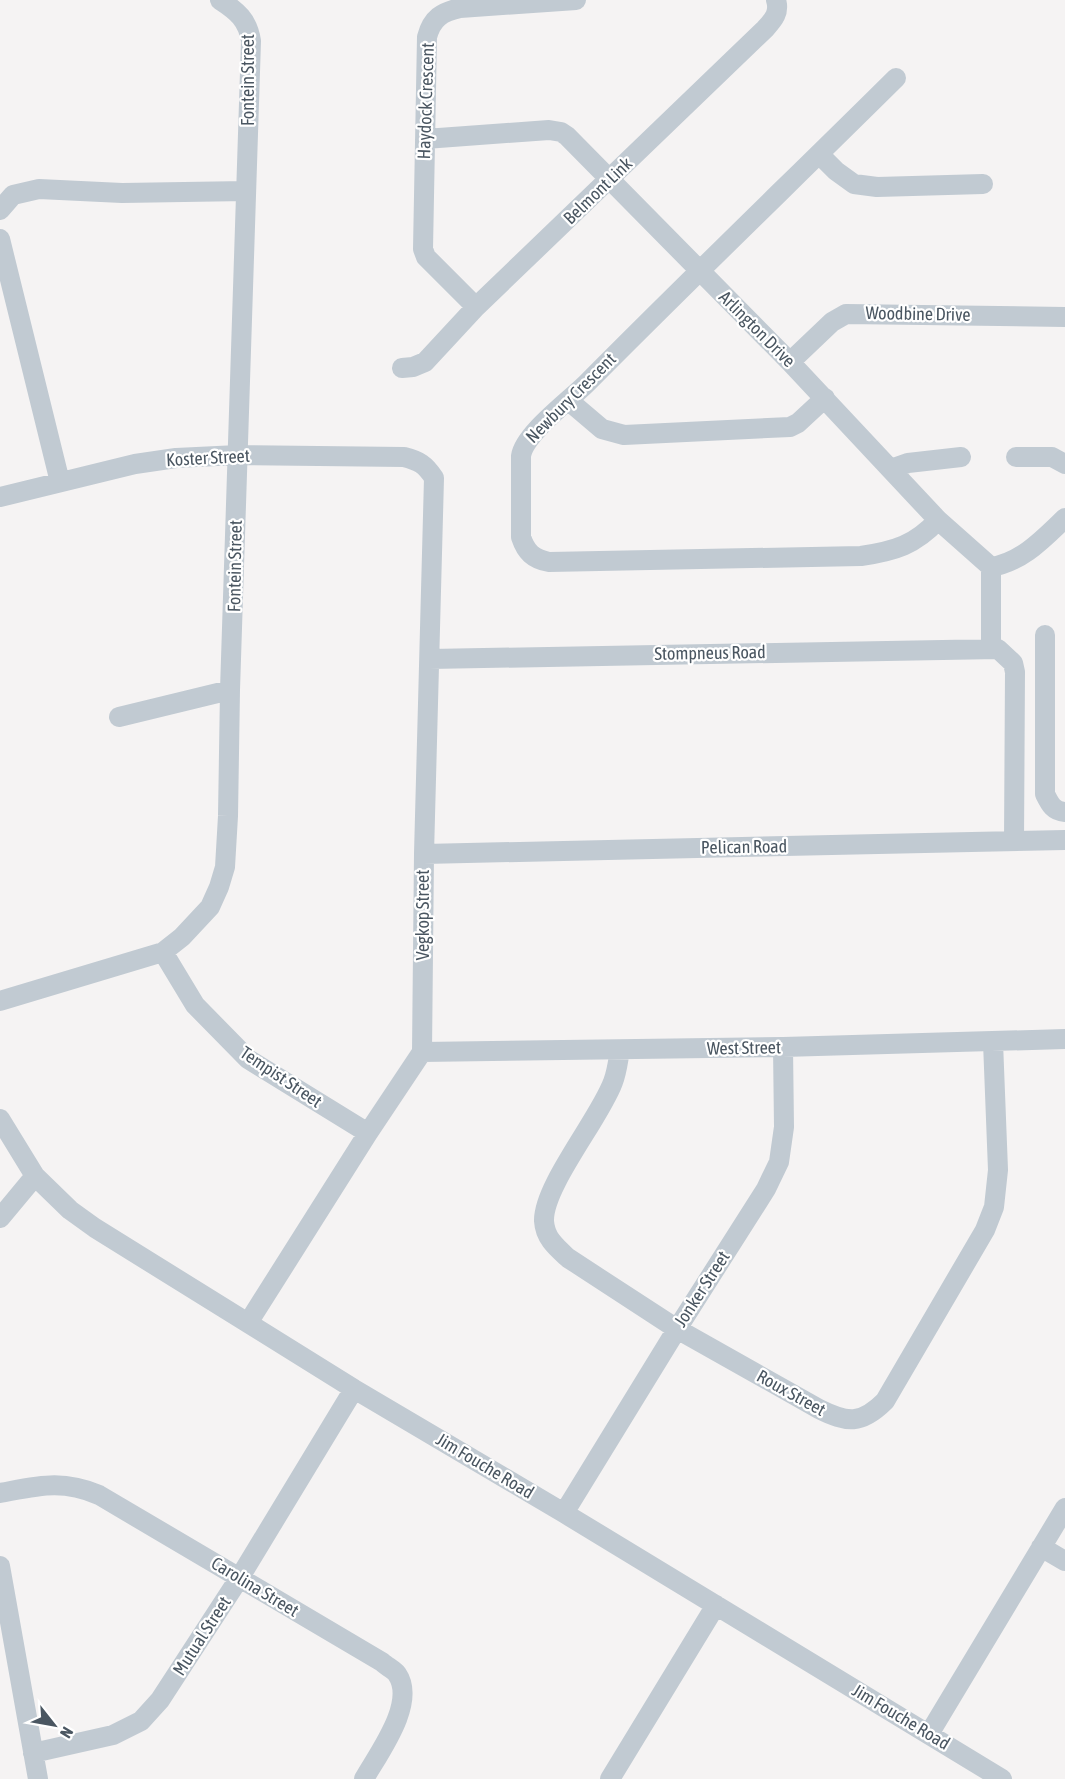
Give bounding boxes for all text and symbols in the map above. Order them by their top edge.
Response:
street label: Fontein Street [237,34,258,126]
street label: Haydock Crescent [413,42,438,160]
street label: Belmont Link [559,153,636,228]
street label: Arlington Drive [715,286,800,371]
street label: Woodbine Drive [865,302,971,325]
street label: Newbury Crescent [521,348,620,447]
street label: Koster Street [166,445,250,470]
street label: Fontein Street [223,520,246,612]
street label: Stompneus Road [654,641,766,664]
street label: Pelican Road [701,835,787,858]
street label: Vegkop Street [412,870,433,960]
street label: West Street [707,1036,781,1059]
street label: Tempist Street [236,1042,326,1112]
street label: Jonker Street [669,1247,734,1330]
street label: Roux Street [753,1365,829,1420]
street label: Jim Fouche Road [433,1428,538,1503]
street label: Carolina Street [208,1552,303,1621]
street label: Mutual Street [168,1592,235,1679]
street label: Jim Fouche Road [849,1679,954,1754]
north arrow [24,1695,84,1755]
text: N [57,1724,77,1741]

